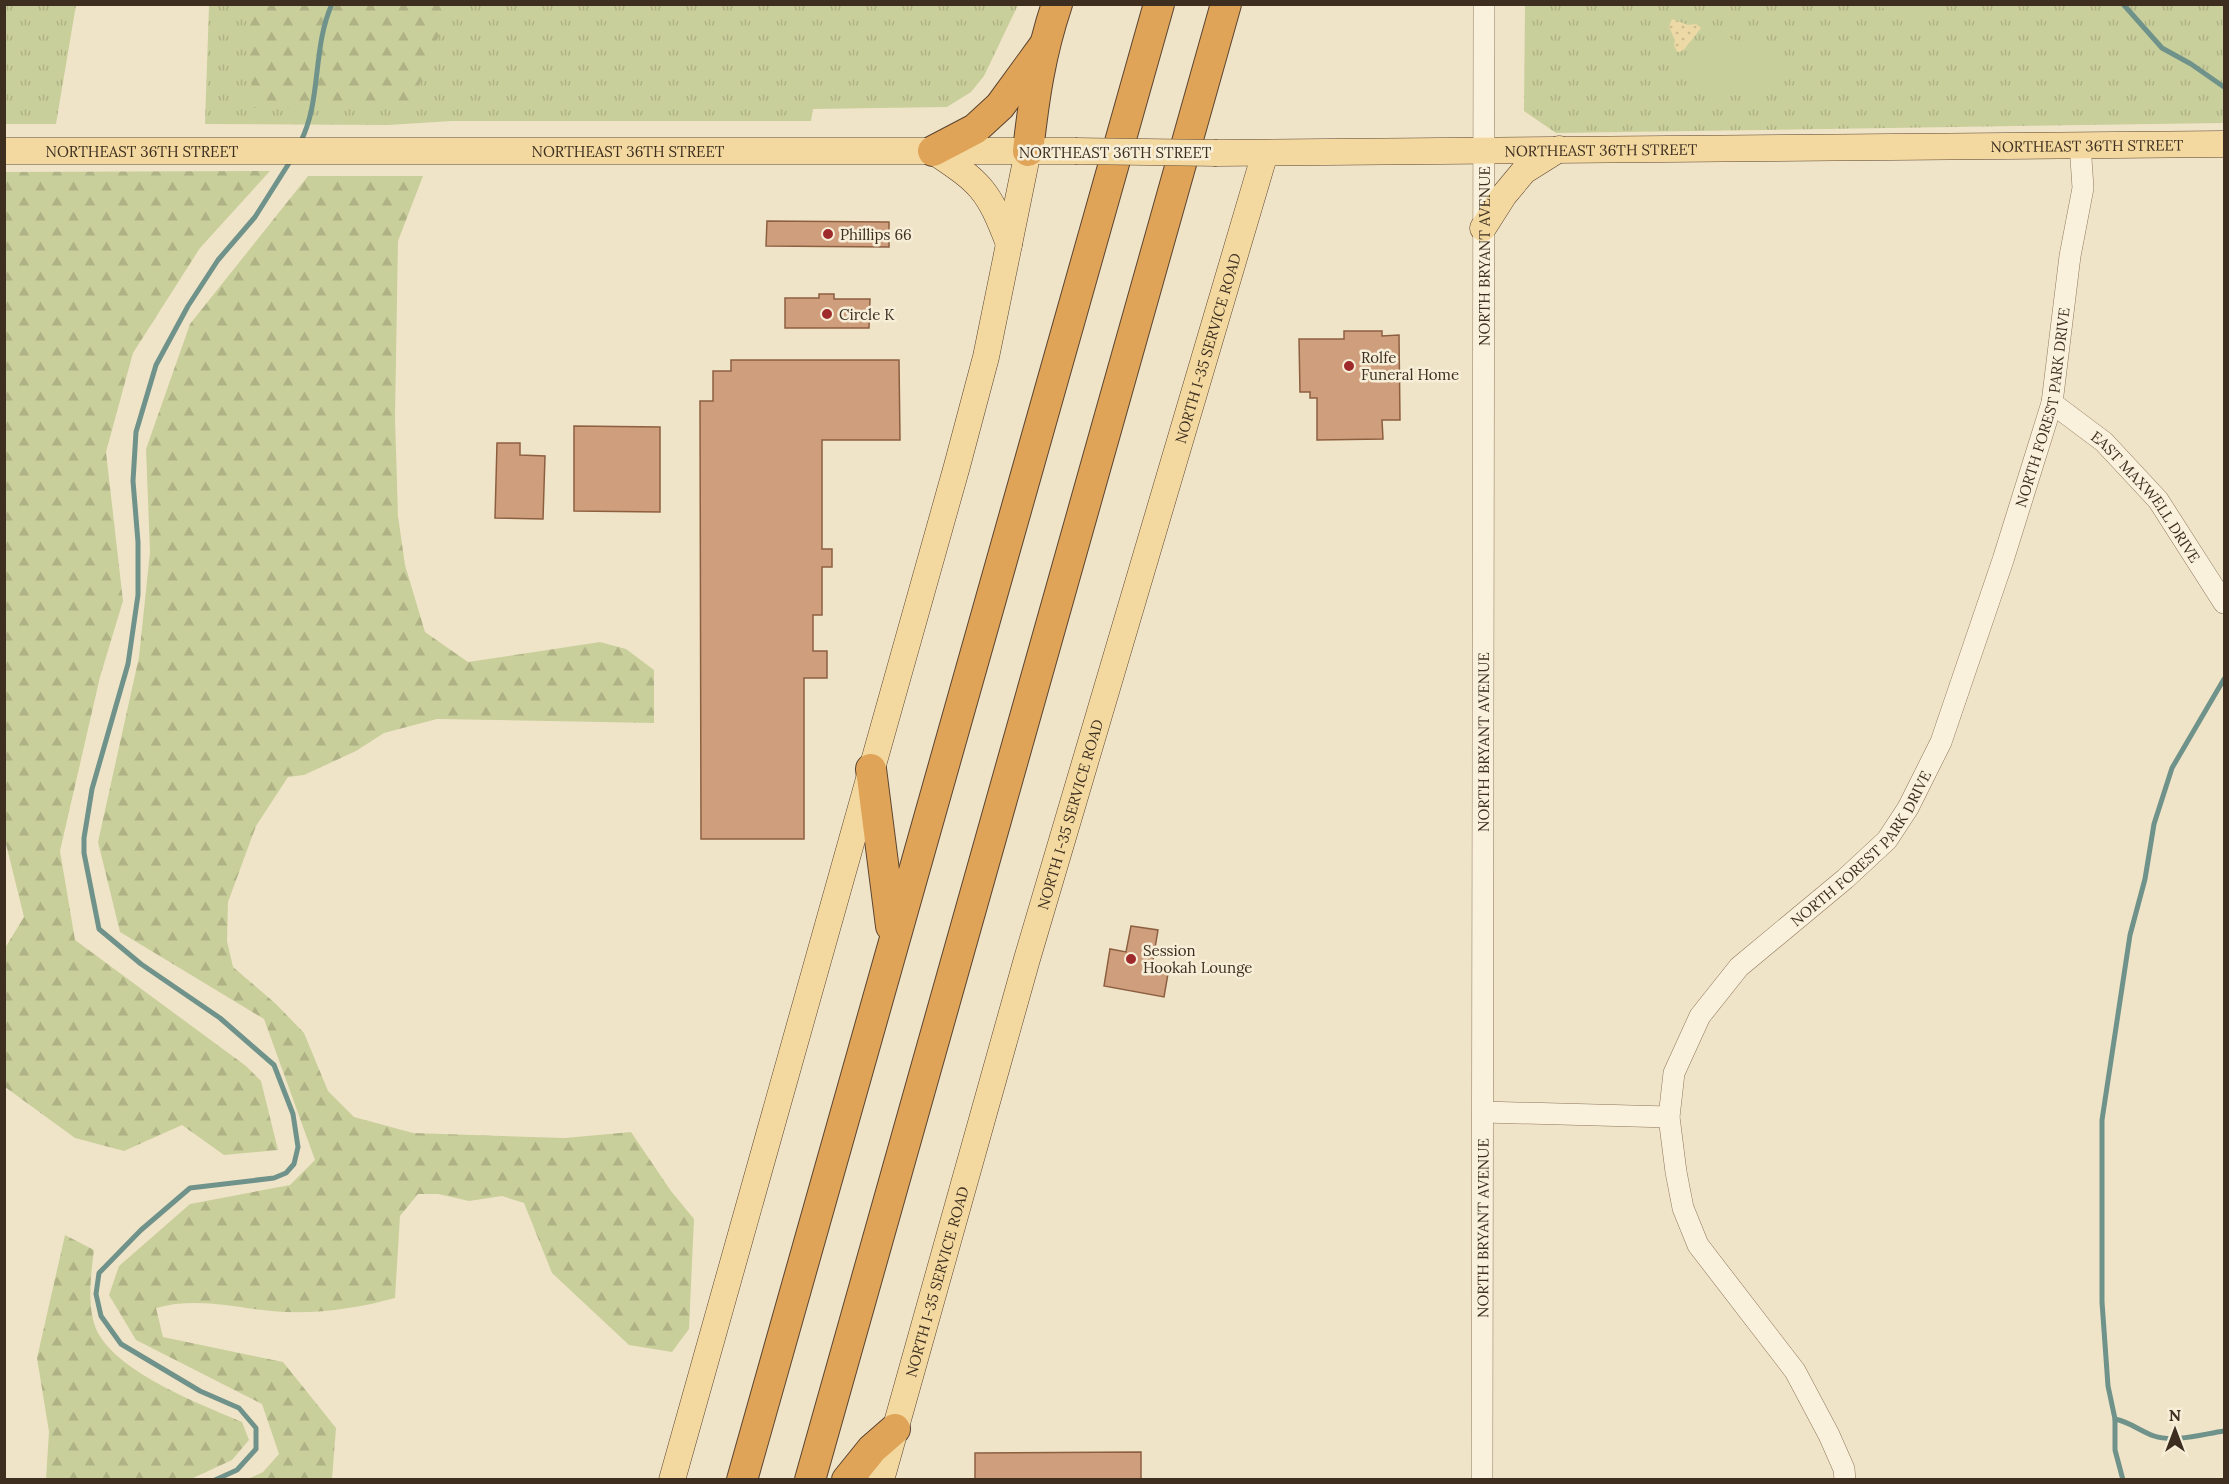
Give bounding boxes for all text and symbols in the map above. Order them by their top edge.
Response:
street label: NORTHEAST 36TH STREET [1990,135,2184,156]
street label: NORTHEAST 36TH STREET [1504,139,1698,160]
street label: NORTHEAST 36TH STREET [46,142,239,161]
street label: NORTHEAST 36TH STREET [532,142,725,161]
street label: NORTHEAST 36TH STREET [1019,143,1212,162]
street label: NORTH BRYANT AVENUE [1474,166,1493,346]
place label: Phillips 66 [840,225,912,244]
marker: Phillips 66 [821,227,835,241]
street label: NORTH I-35 SERVICE ROAD [1170,251,1244,446]
place label: Circle K [839,305,895,324]
street label: NORTH FOREST PARK DRIVE [2011,306,2073,509]
marker: Circle K [820,307,834,321]
place label: Rolfe Funeral Home [1361,348,1459,384]
marker: Rolfe Funeral Home [1342,359,1356,373]
street label: EAST MAXWELL DRIVE [2088,426,2205,566]
street label: NORTH BRYANT AVENUE [1473,652,1493,832]
street label: NORTH I-35 SERVICE ROAD [1033,717,1107,912]
street label: NORTH FOREST PARK DRIVE [1786,767,1935,930]
place label: Session Hookah Lounge [1143,941,1253,977]
marker: Session Hookah Lounge [1124,952,1138,966]
street label: NORTH BRYANT AVENUE [1473,1138,1492,1318]
street label: NORTH I-35 SERVICE ROAD [901,1184,972,1379]
north arrow [2145,1400,2205,1460]
text: N [2169,1405,2181,1425]

